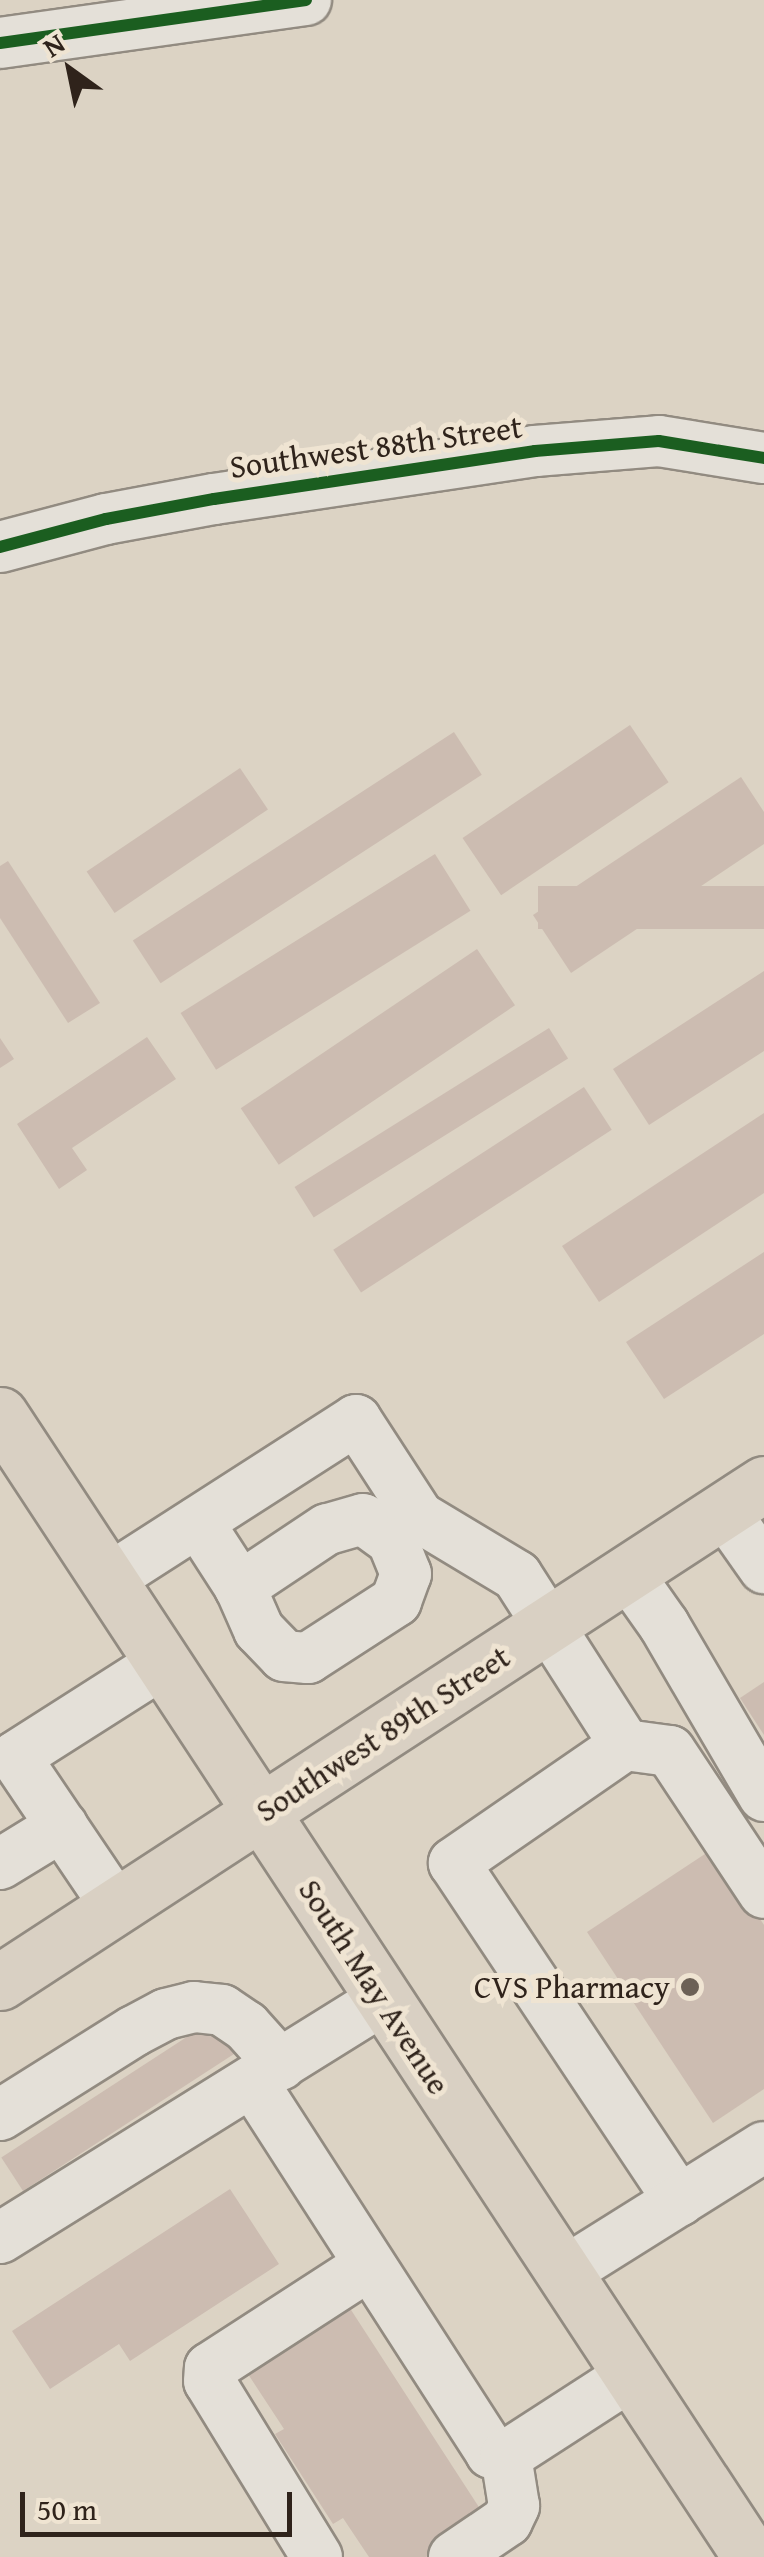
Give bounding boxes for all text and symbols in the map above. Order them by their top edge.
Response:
north arrow [20,20,120,120]
text: N [34,22,72,67]
street label: Southwest 88th Street [227,407,525,487]
street label: Southwest 89th Street [249,1638,517,1830]
street label: South May Avenue [290,1872,458,2102]
place label: CVS Pharmacy [474,1968,670,2006]
marker: CVS Pharmacy [679,1976,701,1998]
scale bar [25,2472,298,2534]
text: 50 m [37,2487,97,2531]

